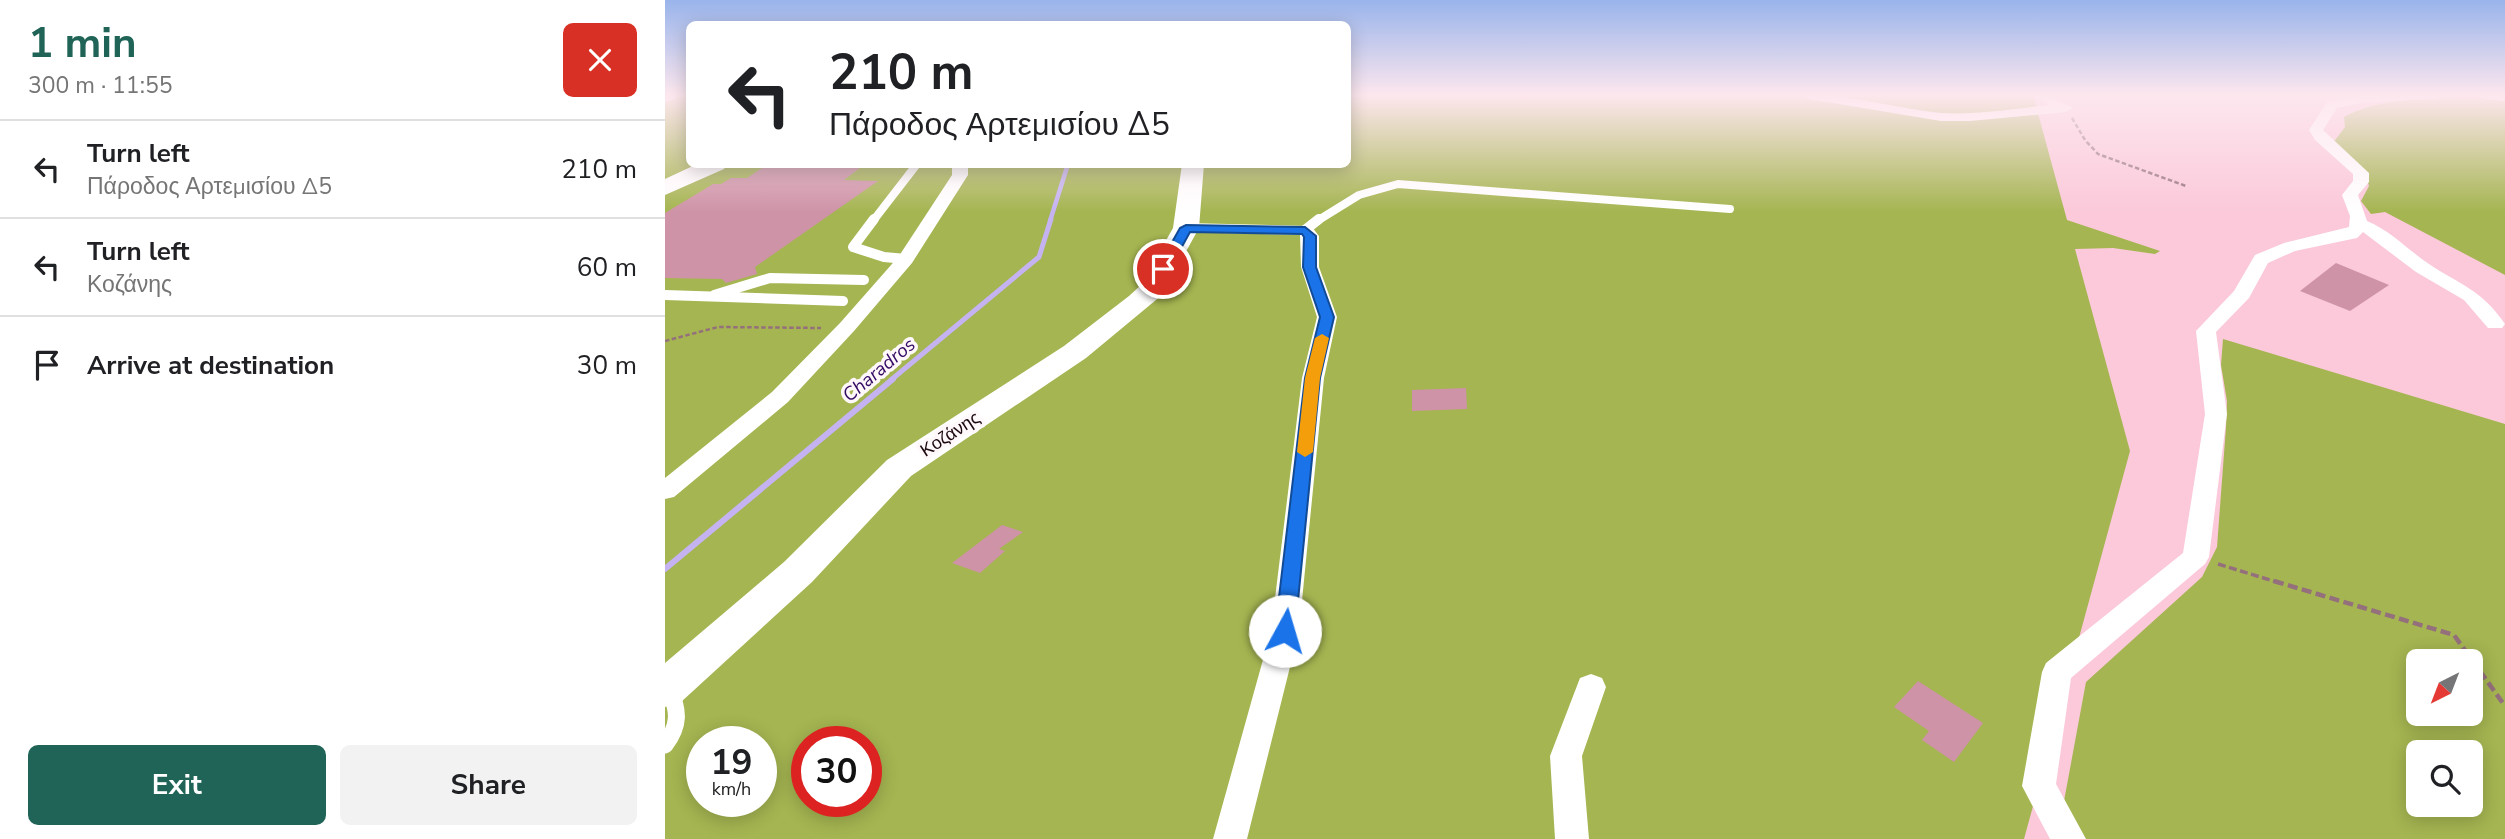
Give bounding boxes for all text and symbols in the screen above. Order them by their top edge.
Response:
text: 1 min [28,15,137,72]
button: close [563,23,637,97]
text: 210 m [829,39,973,106]
icon: left [714,49,805,140]
text: 300 m · 11:55 [28,70,173,101]
text: Πάροδος Αρτεμισίου Δ5 [829,103,1170,146]
text: Turn left [87,136,190,171]
icon: left [28,150,66,188]
text: 210 m [561,152,637,187]
text: Πάροδος Αρτεμισίου Δ5 [87,171,332,202]
text: Turn left [87,234,190,269]
pin [1133,239,1193,299]
icon: left [28,248,66,286]
text: 60 m [577,250,637,285]
icon: arrive [1144,250,1182,288]
text: Κοζάνης [87,269,172,300]
water label: Charadros [837,332,921,408]
icon: arrive [28,346,66,384]
text: Arrive at destination [87,348,334,383]
text: 30 m [577,348,637,383]
street label: Κοζάνης [916,406,985,462]
position arrow [1248,594,1322,668]
north arrow [2406,649,2483,726]
map controls [2406,649,2483,817]
speed limit sign: 30 [791,726,882,817]
text: 19 [710,739,753,786]
button: search [2406,740,2483,817]
button: Exit [28,745,326,825]
button: Share [340,745,637,825]
text: km/h [712,777,751,801]

